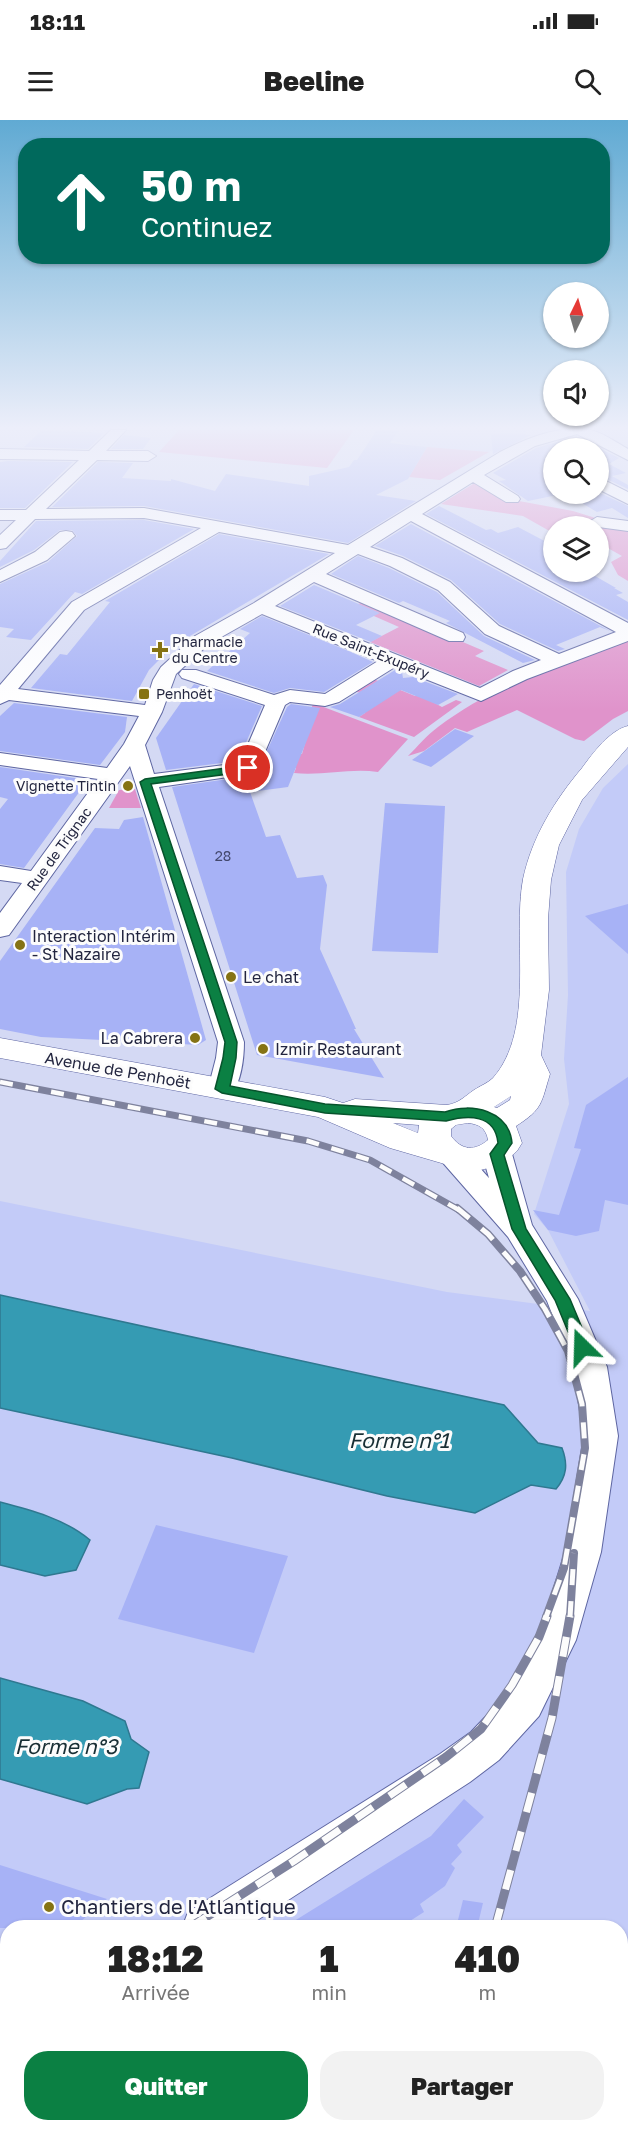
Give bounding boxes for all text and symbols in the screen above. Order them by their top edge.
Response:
text: 18:11 [30,8,85,35]
icon: menu [24,65,57,98]
text: Beeline [264,65,364,97]
icon: search [571,65,604,98]
text: 50 m [141,160,241,210]
icon: ahead [42,162,120,240]
text: Continuez [141,211,272,243]
north arrow [543,282,609,348]
map controls [543,282,609,582]
button: sound [543,360,609,426]
button: search [543,438,609,504]
button: layers [543,516,609,582]
street label: Rue Saint-Exupéry [310,619,432,682]
place label: Pharmacie du Centre [172,633,243,666]
marker: Pharmacie du Centre [153,643,167,657]
place label: Penhoët [156,685,213,702]
marker: Penhoët [137,687,151,701]
pin [222,742,273,793]
icon: arrive [231,751,264,784]
place label: Vignette Tintin [16,777,116,794]
marker: Vignette Tintin [121,779,135,793]
street label: Rue de Trignac [23,803,95,894]
house number: 28 [215,847,231,864]
place label: Interaction Intérim - St Nazaire [32,926,175,964]
marker: Interaction Intérim - St Nazaire [13,938,27,952]
place label: Le chat [243,967,299,987]
marker: Le chat [224,970,238,984]
place label: La Cabrera [100,1028,183,1048]
marker: La Cabrera [188,1031,202,1045]
place label: Izmir Restaurant [275,1039,402,1059]
marker: Izmir Restaurant [256,1042,270,1056]
street label: Avenue de Penhoët [43,1047,193,1093]
position arrow [550,1315,614,1379]
water label: Forme n°1 [349,1427,450,1453]
water label: Forme n°3 [15,1733,119,1759]
place label: Chantiers de l'Atlantique [61,1894,296,1918]
marker: Chantiers de l'Atlantique [42,1900,56,1914]
text: 18:12 [108,1937,204,1980]
text: 1 [320,1937,339,1980]
text: 410 [455,1937,520,1980]
text: Arrivée [122,1980,190,2004]
text: min [311,1980,347,2004]
text: m [479,1980,496,2004]
button: Quitter [24,2051,308,2120]
button: Partager [320,2051,604,2120]

